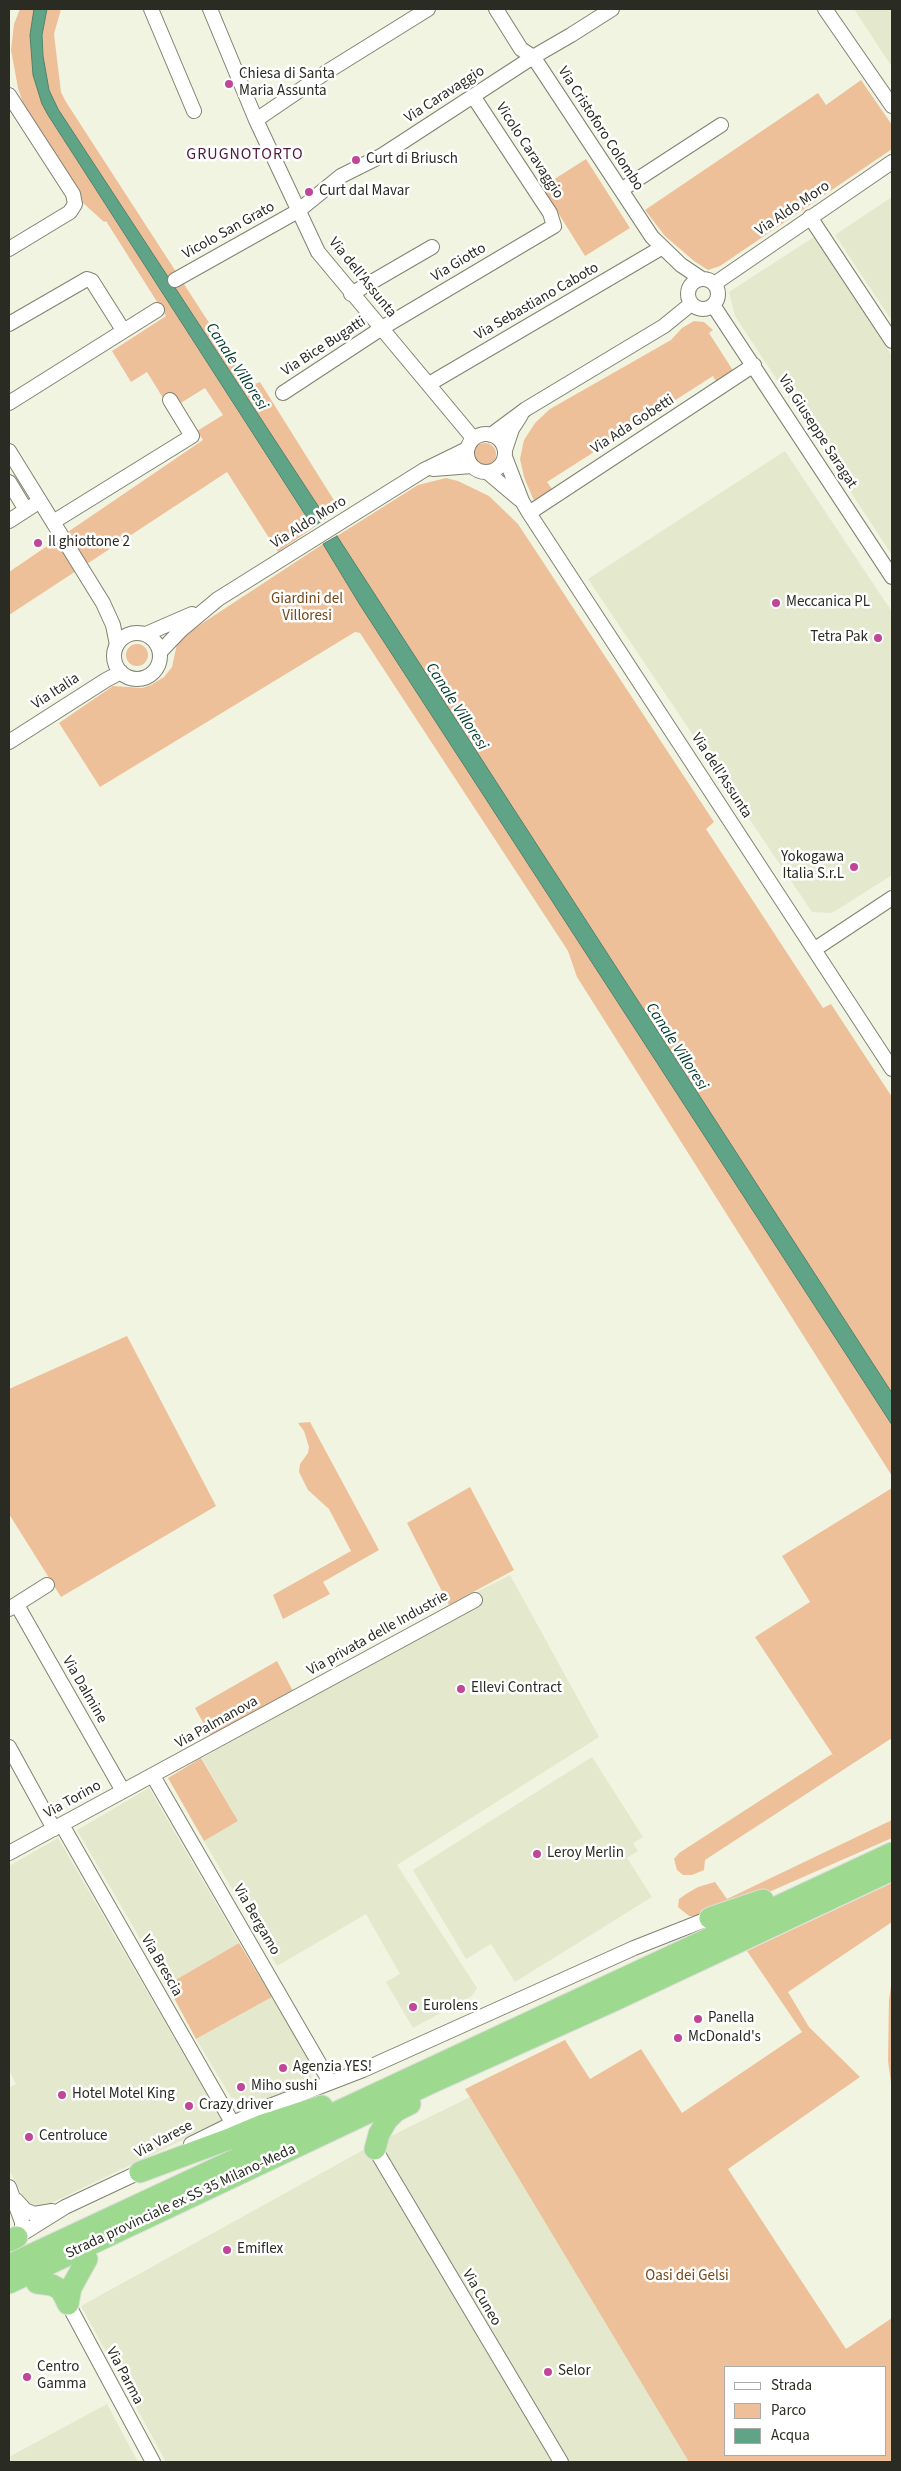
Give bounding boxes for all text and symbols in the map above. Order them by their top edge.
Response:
street label: Via Caravaggio [402,62,488,128]
street label: Via Cristoforo Colombo [553,64,647,194]
place label: Chiesa di Santa Maria Assunta [239,66,335,101]
marker: Chiesa di Santa Maria Assunta [223,78,235,90]
street label: Vicolo Caravaggio [491,100,567,202]
district label: GRUGNOTORTO [185,145,305,165]
place label: Curt di Briusch [366,151,458,169]
marker: Curt di Briusch [350,154,362,166]
street label: Via Aldo Moro [752,178,834,240]
place label: Curt dal Mavar [319,183,409,201]
marker: Curt dal Mavar [303,186,315,198]
street label: Vicolo San Grato [180,198,278,264]
street label: Via dell'Assunta [324,234,400,322]
street label: Via Giotto [428,240,490,286]
street label: Via Sebastiano Caboto [472,259,602,345]
street label: Via Bice Bugatti [279,313,369,381]
water label: Canale Villoresi [201,320,271,414]
street label: Via Giuseppe Saragat [774,372,860,492]
street label: Via Ada Gobetti [588,391,678,459]
street label: Via Aldo Moro [268,493,350,553]
place label: Il ghiottone 2 [48,534,130,552]
marker: Il ghiottone 2 [32,537,44,549]
park label: Giardini del Villoresi [271,591,343,626]
place label: Meccanica PL [786,594,870,612]
marker: Meccanica PL [770,597,782,609]
place label: Tetra Pak [810,629,868,647]
marker: Tetra Pak [872,632,884,644]
water label: Canale Villoresi [421,660,491,754]
street label: Via Italia [29,670,83,714]
street label: Via dell'Assunta [687,730,755,822]
place label: Yokogawa Italia S.r.L [781,849,844,884]
marker: Yokogawa Italia S.r.L [848,861,860,873]
water label: Canale Villoresi [641,1000,711,1094]
street label: Via privata delle Industrie [304,1588,452,1680]
street label: Via Dalmine [58,1653,110,1727]
place label: Ellevi Contract [471,1680,562,1698]
marker: Ellevi Contract [455,1683,467,1695]
street label: Via Palmanova [173,1693,261,1753]
street label: Via Torino [41,1777,105,1823]
place label: Leroy Merlin [547,1845,624,1863]
marker: Leroy Merlin [531,1848,543,1860]
street label: Via Bergamo [229,1881,283,1959]
street label: Via Brescia [136,1932,186,2000]
place label: Eurolens [423,1998,478,2016]
marker: Eurolens [407,2001,419,2013]
place label: Panella [708,2010,754,2028]
marker: Panella [692,2013,704,2025]
place label: McDonald's [688,2029,761,2047]
marker: McDonald's [672,2032,684,2044]
place label: Agenzia YES! [293,2059,372,2077]
marker: Agenzia YES! [277,2062,289,2074]
place label: Miho sushi [251,2078,317,2096]
marker: Miho sushi [235,2081,247,2093]
place label: Hotel Motel King [72,2086,175,2104]
marker: Hotel Motel King [56,2089,68,2101]
place label: Crazy driver [199,2097,273,2115]
marker: Crazy driver [183,2100,195,2112]
street label: Via Varese [132,2117,196,2163]
place label: Centroluce [39,2128,107,2146]
marker: Centroluce [23,2131,35,2143]
street label: Strada provinciale ex SS 35 Milano-Meda [63,2141,299,2263]
place label: Emiflex [237,2241,283,2259]
marker: Emiflex [221,2244,233,2256]
street label: Via Cuneo [458,2267,504,2329]
park label: Oasi dei Gelsi [645,2268,729,2286]
street label: Via Parma [101,2344,147,2408]
place label: Centro Gamma [37,2359,86,2394]
place label: Selor [558,2363,591,2381]
marker: Selor [542,2366,554,2378]
legend [724,2366,886,2456]
marker: Centro Gamma [21,2371,33,2383]
text: Strada [771,2375,812,2396]
text: Parco [771,2400,806,2421]
text: Acqua [771,2425,810,2446]

